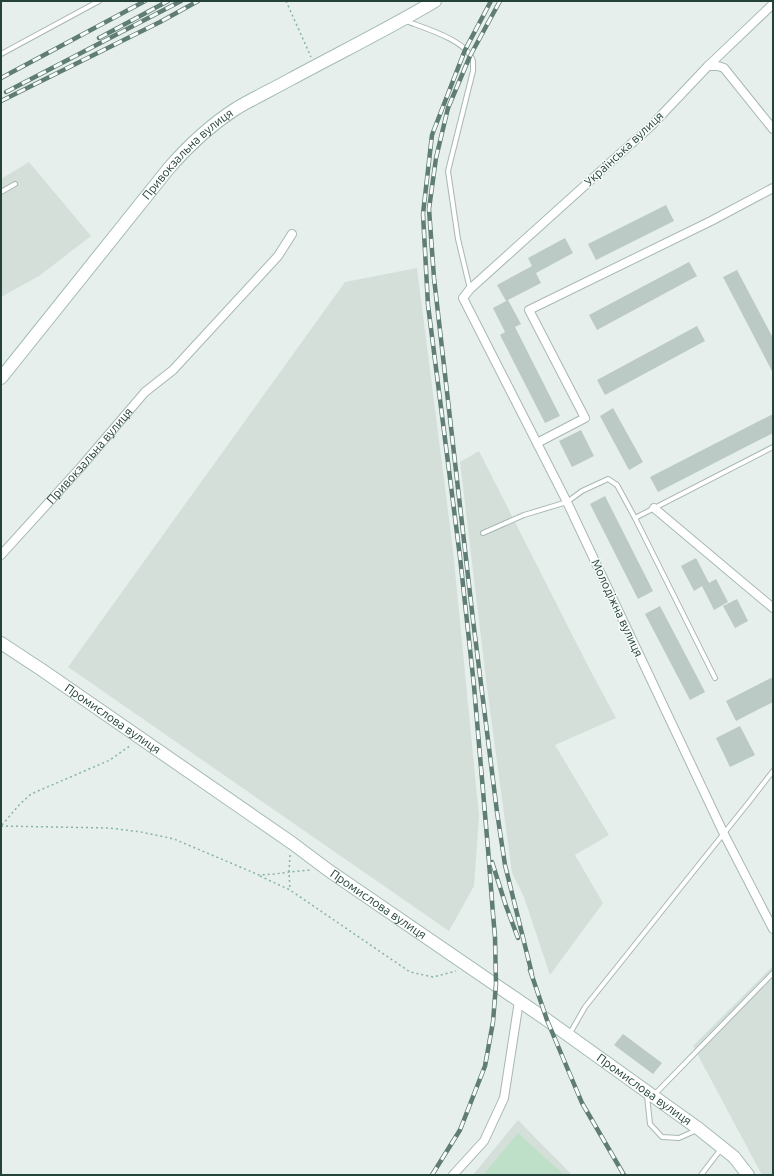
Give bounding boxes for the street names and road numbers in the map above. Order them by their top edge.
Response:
street label: Привокзальна вулиця [139,106,235,202]
street label: Українська вулиця [582,109,666,188]
street label: Привокзальна вулиця [44,405,135,506]
street label: Молодіжна вулиця [589,557,646,659]
street label: Промислова вулиця [63,681,163,756]
street label: Промислова вулиця [328,867,429,941]
street label: Промислова вулиця [594,1051,694,1128]

